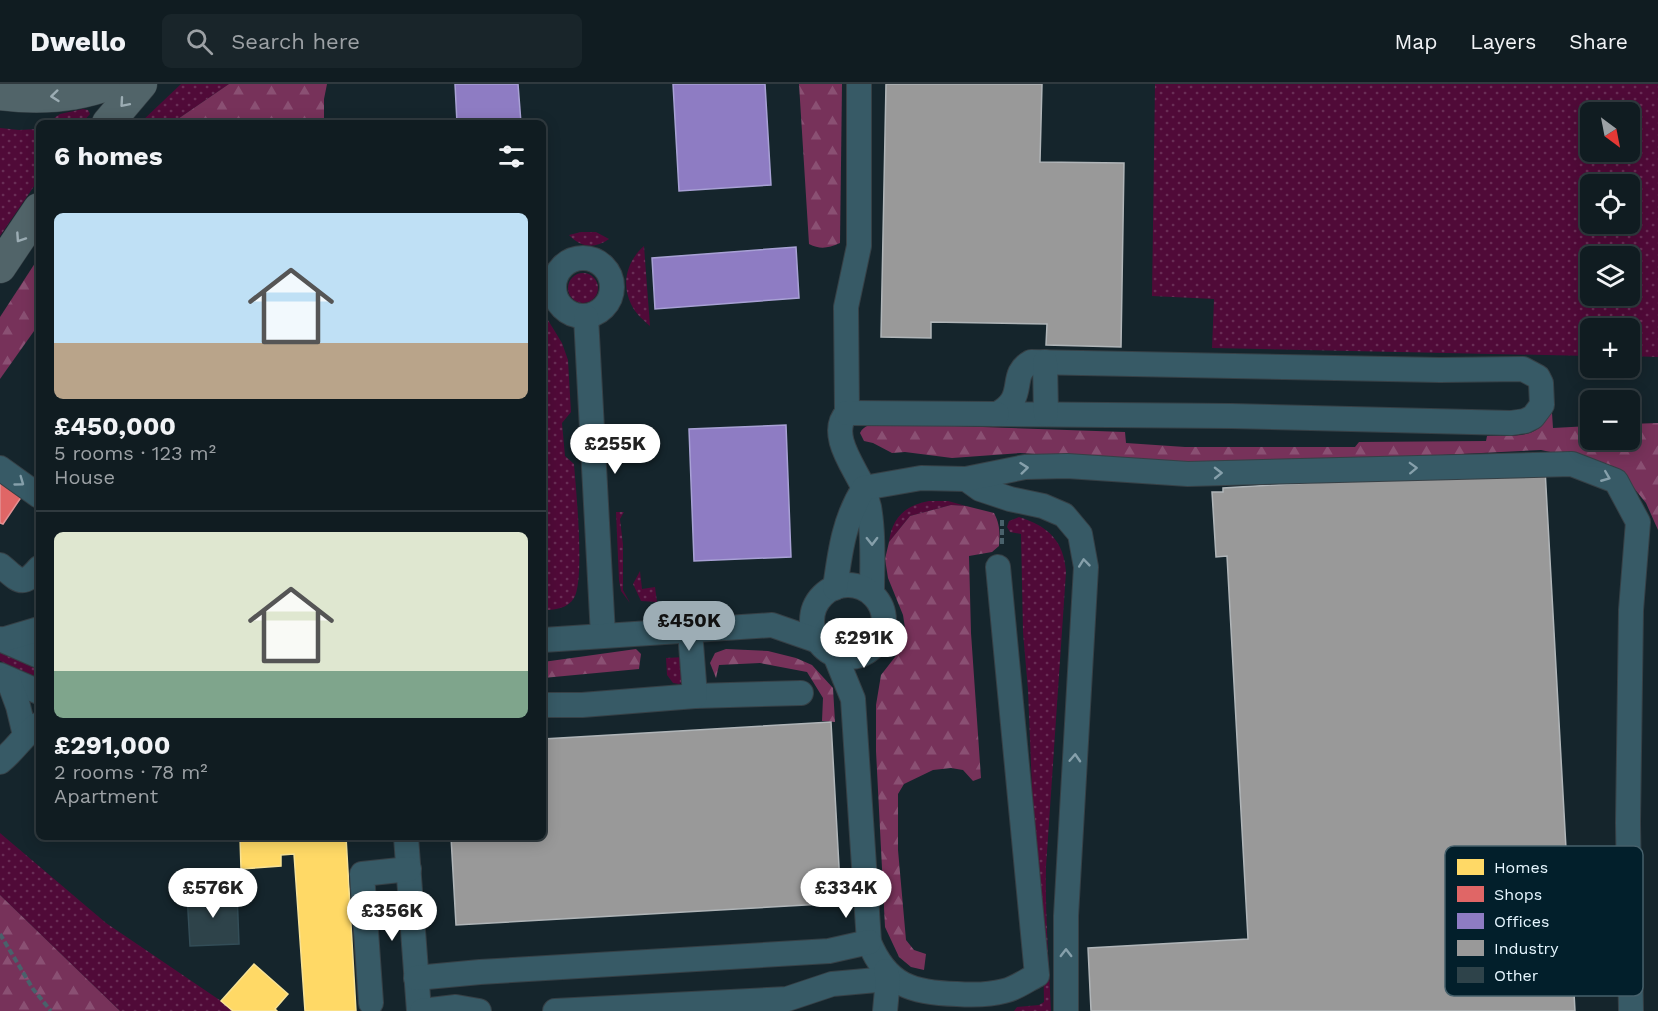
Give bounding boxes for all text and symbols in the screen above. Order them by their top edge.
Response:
search box [162,14,582,68]
text: Dwello [30,25,126,58]
icon: search [183,25,216,58]
text: Search here [231,29,360,54]
text: Map [1394,29,1437,54]
text: Layers [1470,29,1536,54]
text: Share [1569,29,1628,54]
one-way arrow [51,89,60,102]
one-way arrow [120,97,131,107]
north arrow [1580,102,1640,162]
map controls [1580,102,1640,450]
icon: filters [495,140,528,173]
text: 6 homes [54,141,163,171]
button: locate [1580,174,1640,234]
one-way arrow [16,231,27,242]
button: layers [1580,246,1640,306]
icon: home [237,252,345,360]
button: + [1580,318,1640,378]
button: − [1580,390,1640,450]
text: £450,000 [54,411,176,441]
pin: £255K [573,424,657,475]
text: £255K [584,431,646,455]
text: 5 rooms · 123 m² [54,441,216,465]
one-way arrow [1019,462,1028,475]
one-way arrow [1409,462,1418,475]
text: House [54,465,115,489]
one-way arrow [1214,467,1223,480]
one-way arrow [1600,470,1611,483]
one-way arrow [13,475,24,486]
one-way arrow [866,536,878,545]
one-way arrow [1078,559,1091,568]
icon: home [237,571,345,679]
pin: £450K [647,601,731,652]
text: £450K [657,608,721,632]
pin: £291K [822,618,906,669]
text: £291K [834,625,894,649]
text: £291,000 [54,730,170,760]
one-way arrow [1069,753,1082,762]
text: 2 rooms · 78 m² [54,760,208,784]
text: Apartment [54,784,158,808]
legend [1445,846,1643,996]
text: Homes [1494,858,1548,877]
pin: £576K [171,868,255,919]
pin: £334K [804,868,888,919]
text: £576K [182,875,244,899]
text: £334K [815,875,877,899]
text: Shops [1494,885,1542,904]
pin: £356K [350,891,434,942]
text: £356K [361,898,423,922]
text: Offices [1494,912,1549,931]
text: Industry [1494,939,1559,958]
one-way arrow [1060,948,1072,957]
text: Other [1494,966,1539,985]

